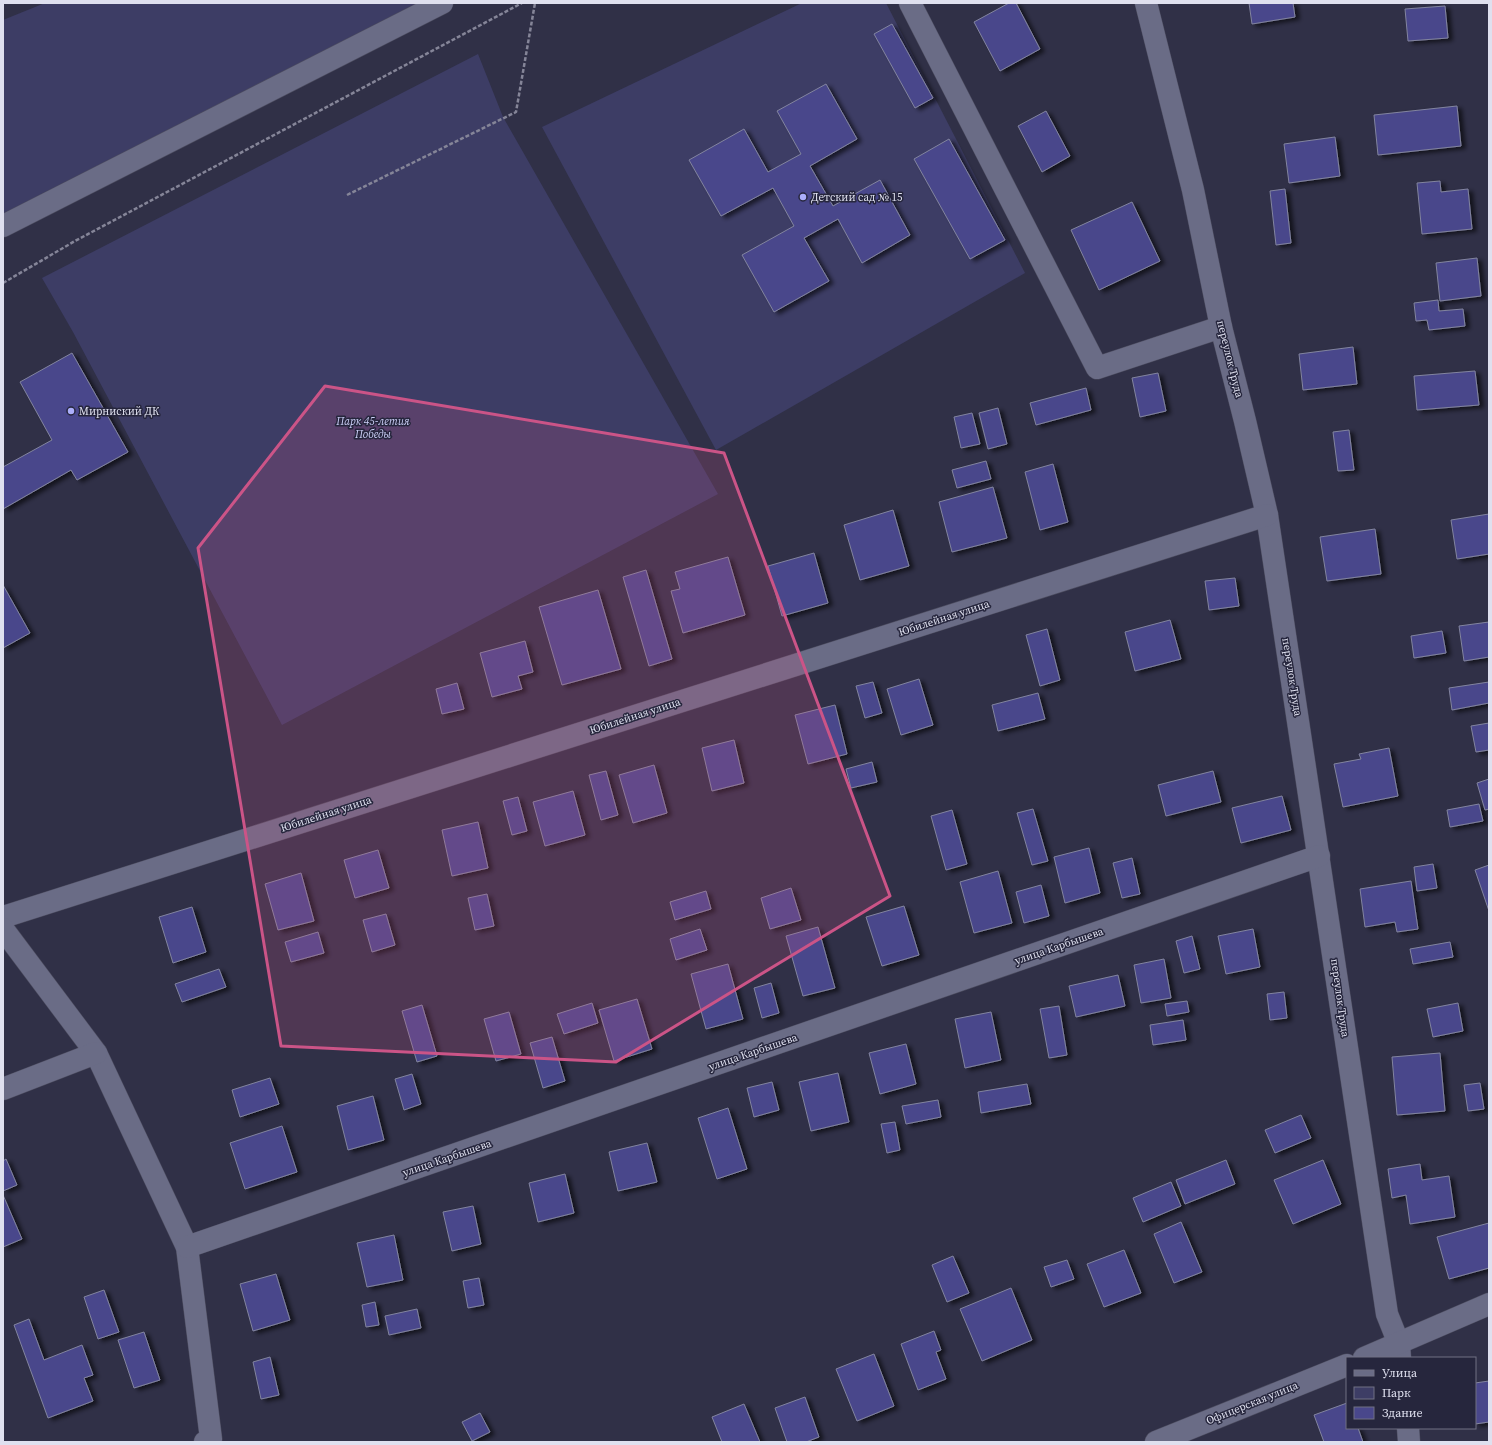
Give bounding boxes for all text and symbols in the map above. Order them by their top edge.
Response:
place label: Детский сад № 15 [811,190,903,205]
marker: Детский сад № 15 [798,192,808,202]
street label: переулок Труда [1213,319,1247,400]
place label: Мирниский ДК [79,404,160,419]
marker: Мирниский ДК [66,406,76,416]
park label: Парк 45-летия Победы [335,414,410,442]
street label: Юбилейная улица [897,596,992,640]
street label: переулок Труда [1278,637,1306,718]
street label: Юбилейная улица [588,694,683,738]
street label: Юбилейная улица [279,792,374,836]
street label: улица Карбышева [1013,924,1106,968]
street label: переулок Труда [1327,958,1353,1039]
street label: улица Карбышева [707,1030,800,1074]
street label: улица Карбышева [401,1136,494,1180]
legend [1346,1357,1476,1429]
text: Улица [1382,1365,1418,1381]
street label: Офицерская улица [1204,1378,1301,1428]
text: Парк [1382,1385,1411,1401]
text: Здание [1382,1405,1423,1421]

